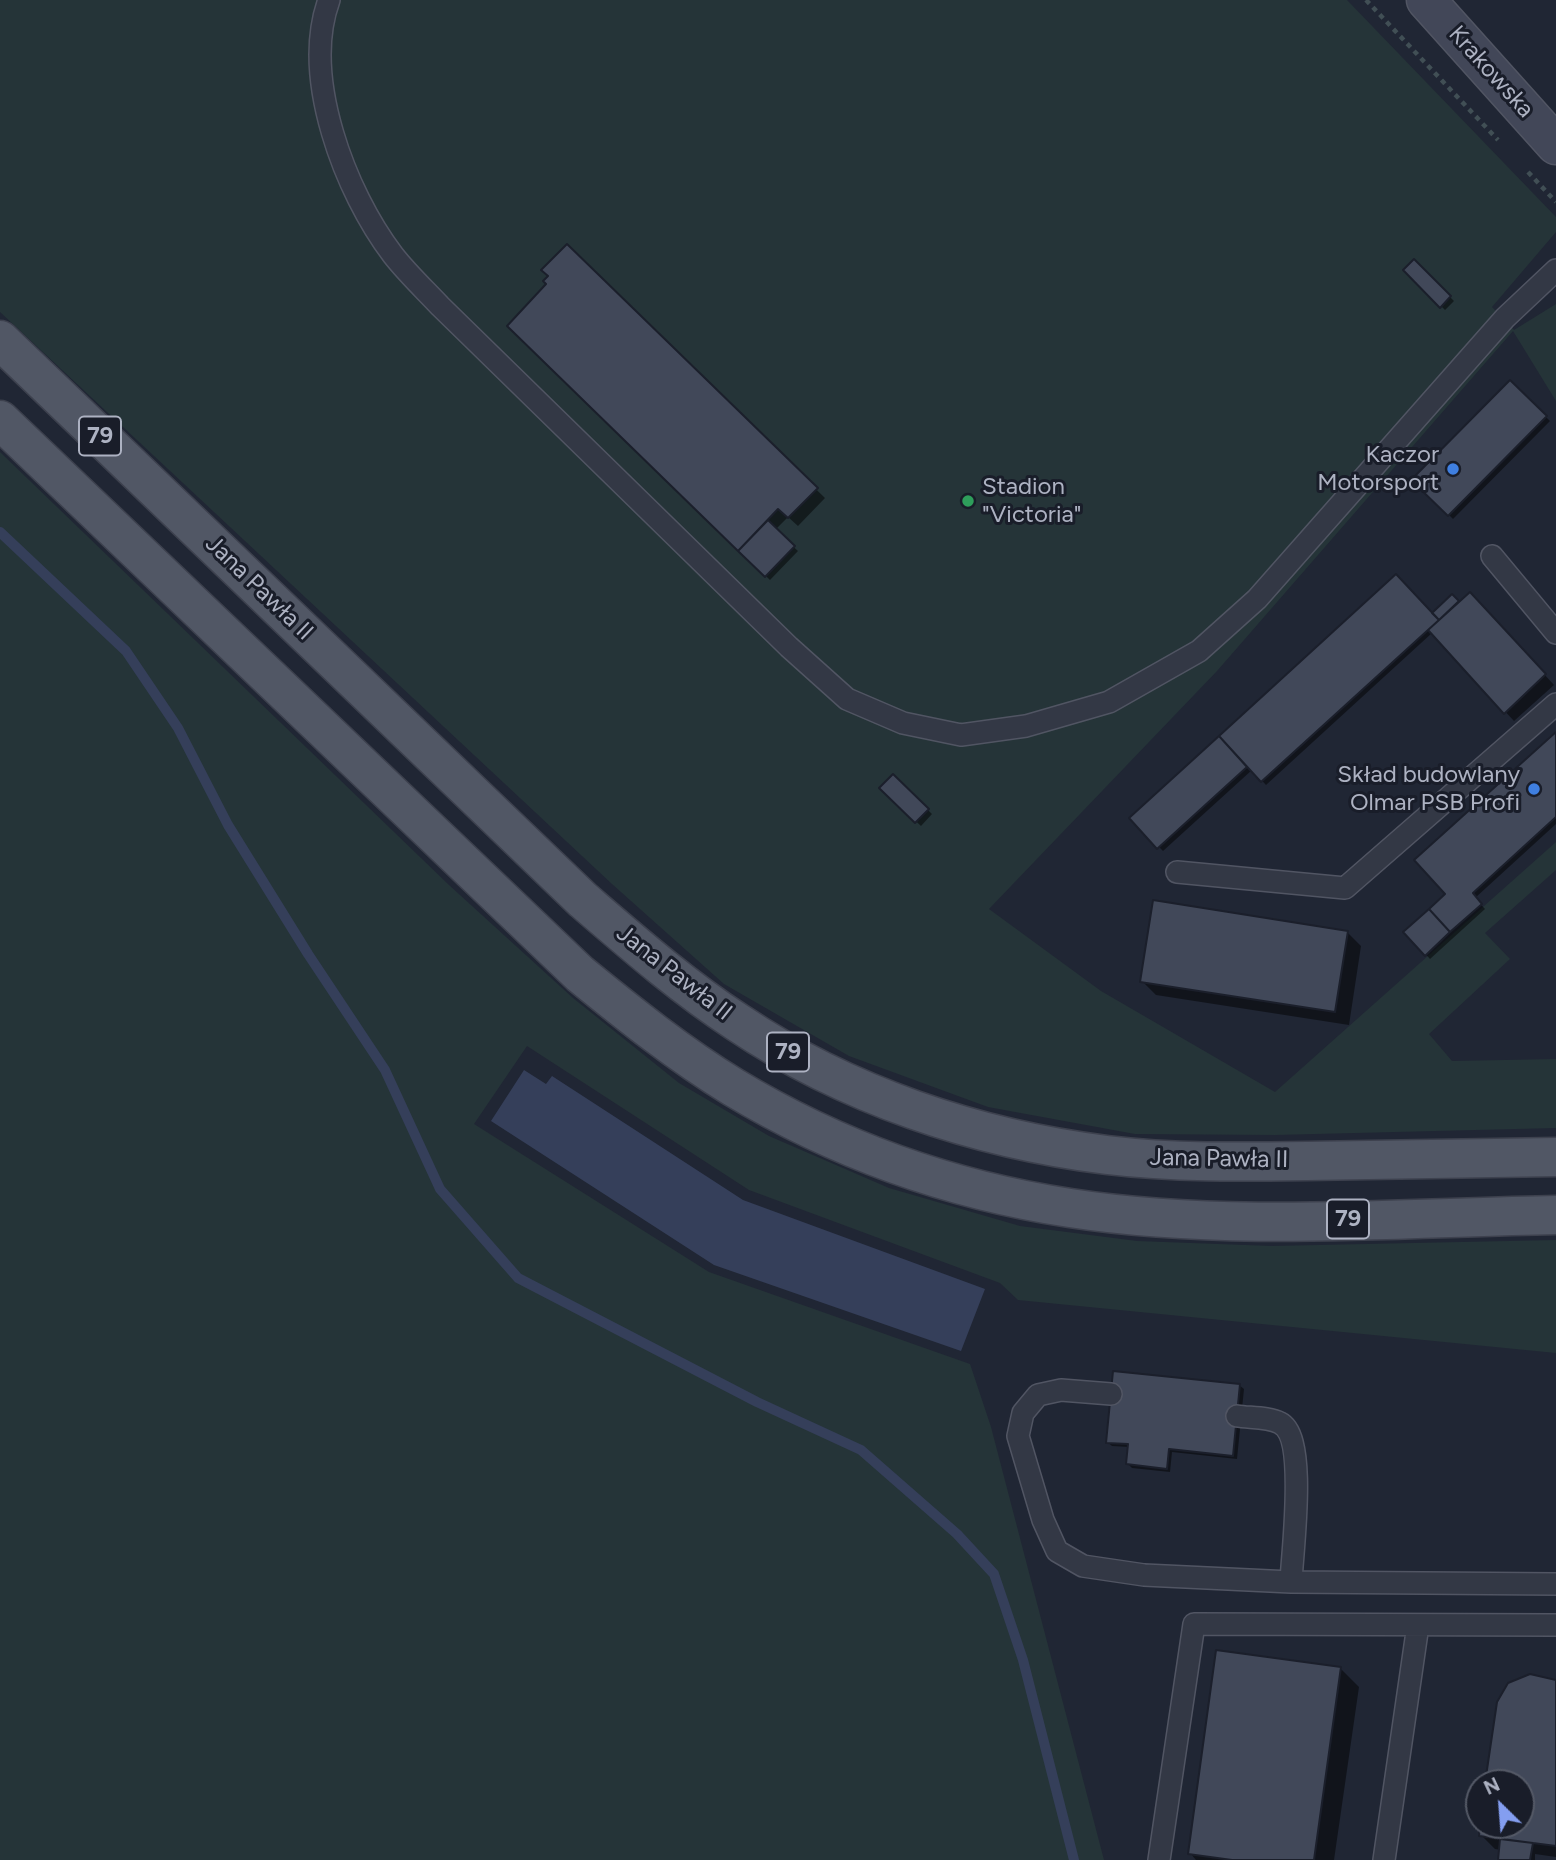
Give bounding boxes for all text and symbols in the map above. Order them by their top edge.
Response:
street label: Krakowska [1442,20,1540,124]
road number: 79 [79,416,121,456]
place label: Kaczor Motorsport [1317,441,1439,497]
marker: Kaczor Motorsport [1445,461,1461,477]
place label: Stadion "Victoria" [982,473,1081,529]
marker: Stadion "Victoria" [960,493,976,509]
street label: Jana Pawła II [199,529,319,647]
place label: Skład budowlany Olmar PSB Profi [1337,761,1520,817]
marker: Skład budowlany Olmar PSB Profi [1526,781,1542,797]
street label: Jana Pawła II [611,919,737,1027]
road number: 79 [767,1032,809,1072]
street label: Jana Pawła II [1149,1143,1289,1175]
road number: 79 [1327,1200,1369,1238]
north arrow [1465,1769,1535,1839]
text: N [1480,1773,1503,1800]

